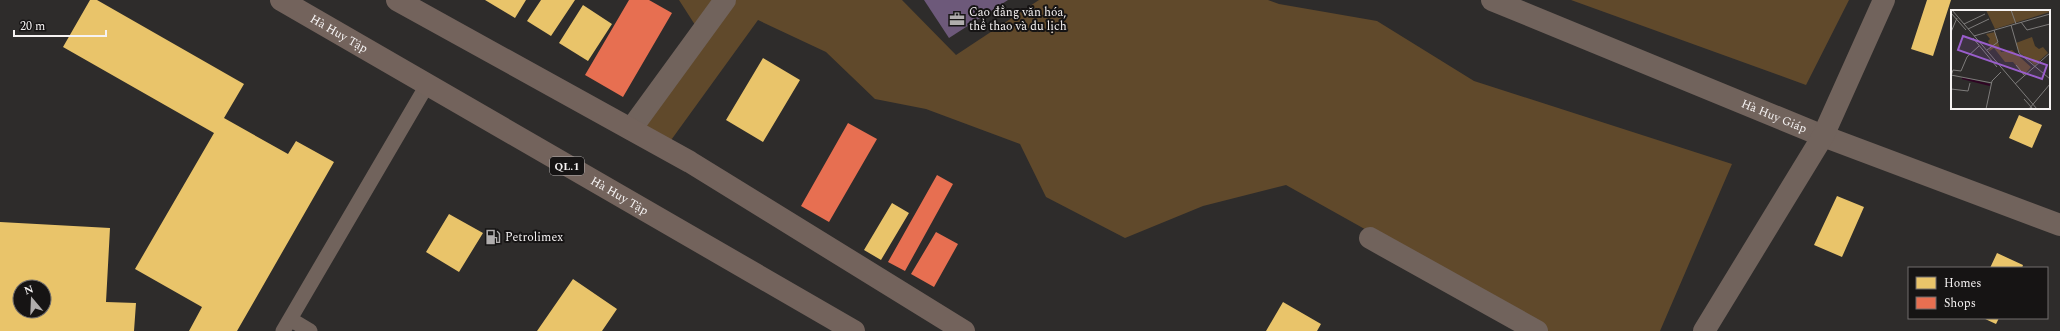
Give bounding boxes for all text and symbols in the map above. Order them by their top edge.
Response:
place label: Cao đẳng văn hóa, thể thao và du lịch [969,3,1067,36]
street label: Hà Huy Tập [306,10,371,58]
office icon: Cao đẳng văn hóa, thể thao và du lịch [948,10,966,28]
inset map [1951,10,2050,109]
scale bar [14,12,106,38]
text: 20 m [20,17,45,36]
street label: Hà Huy Giáp [1738,94,1810,138]
road number: QL.1 [550,157,584,175]
street label: Hà Huy Tập [587,172,652,220]
fuel station icon: Petrolimex [484,228,502,246]
place label: Petrolimex [505,228,563,247]
legend [1908,267,2048,319]
text: Homes [1944,274,1982,293]
north arrow [12,279,52,319]
text: N [22,281,36,300]
text: Shops [1944,294,1976,313]

